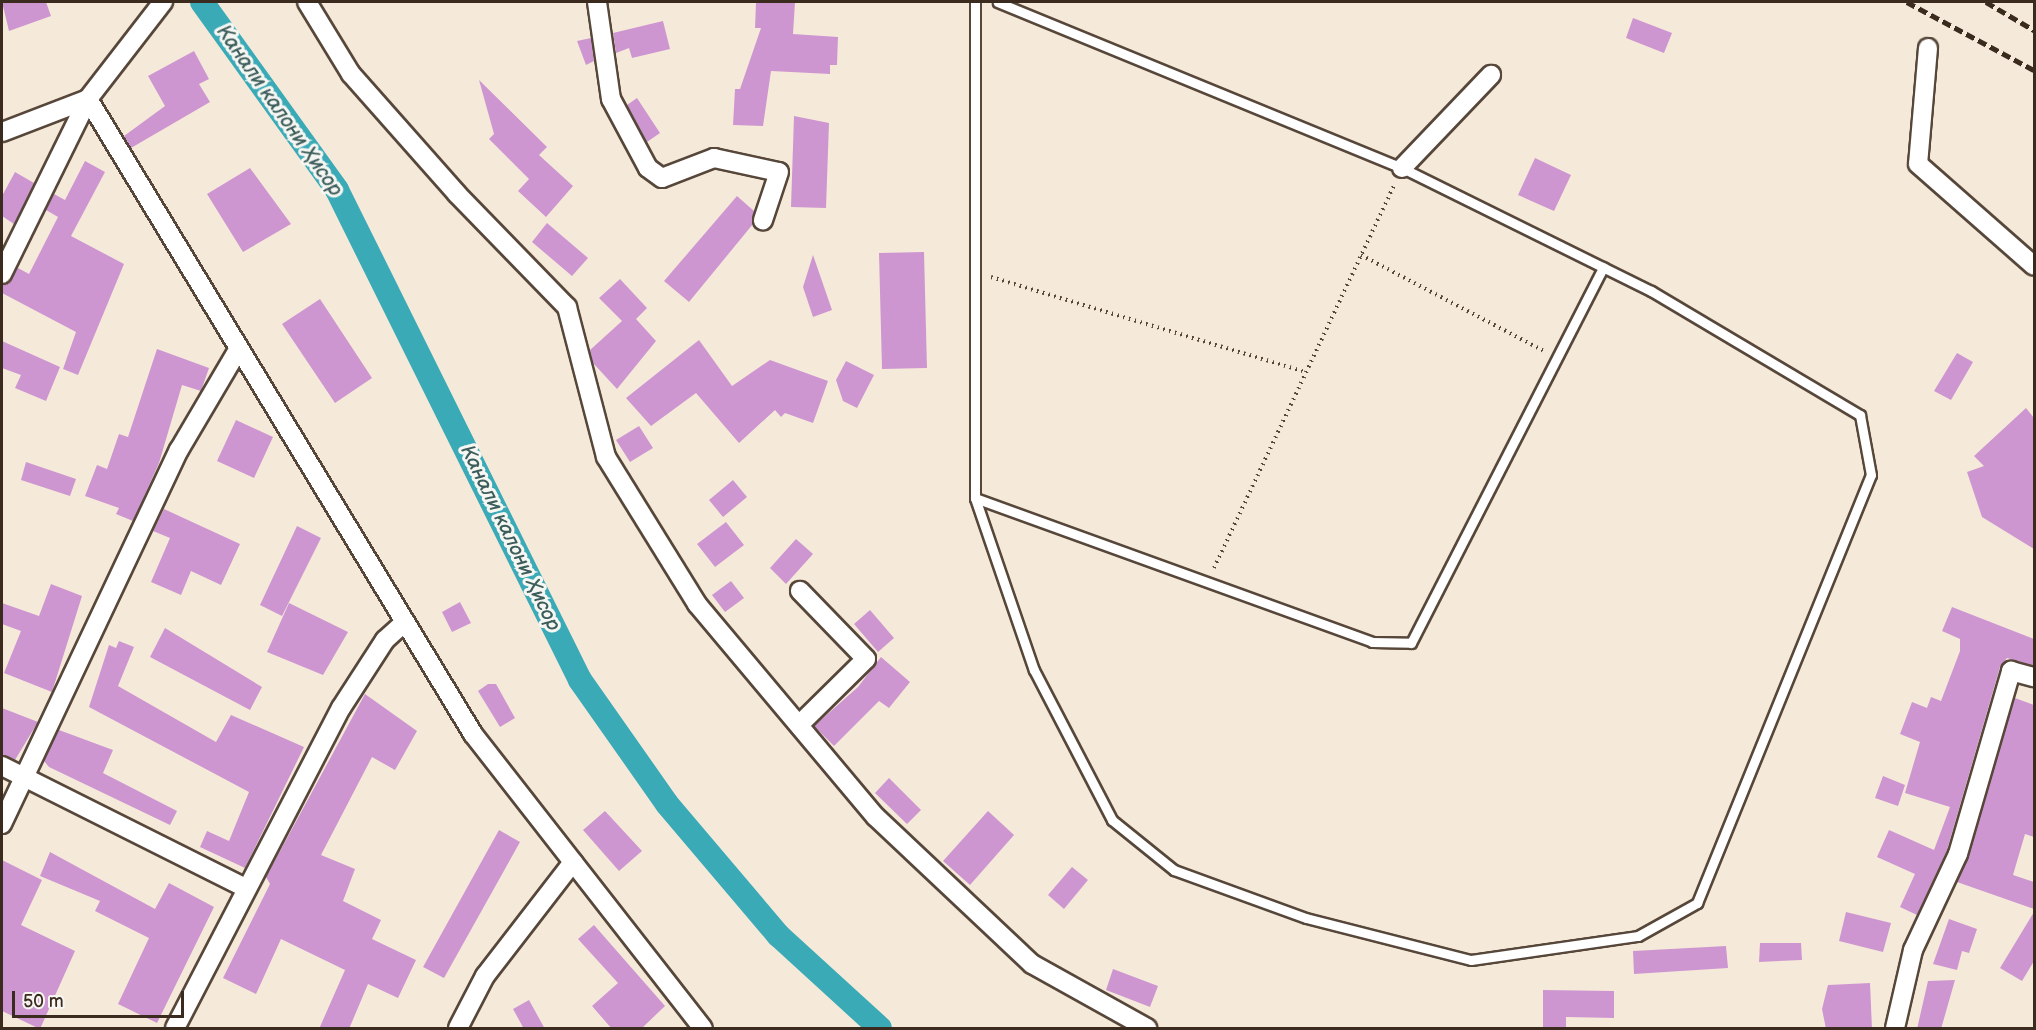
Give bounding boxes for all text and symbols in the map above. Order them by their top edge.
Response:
water label: Канали калони Ҳисор [211,21,347,201]
water label: Канали калони Ҳисор [455,441,565,635]
scale bar [15,979,188,1017]
text: 50 m [23,991,64,1012]

